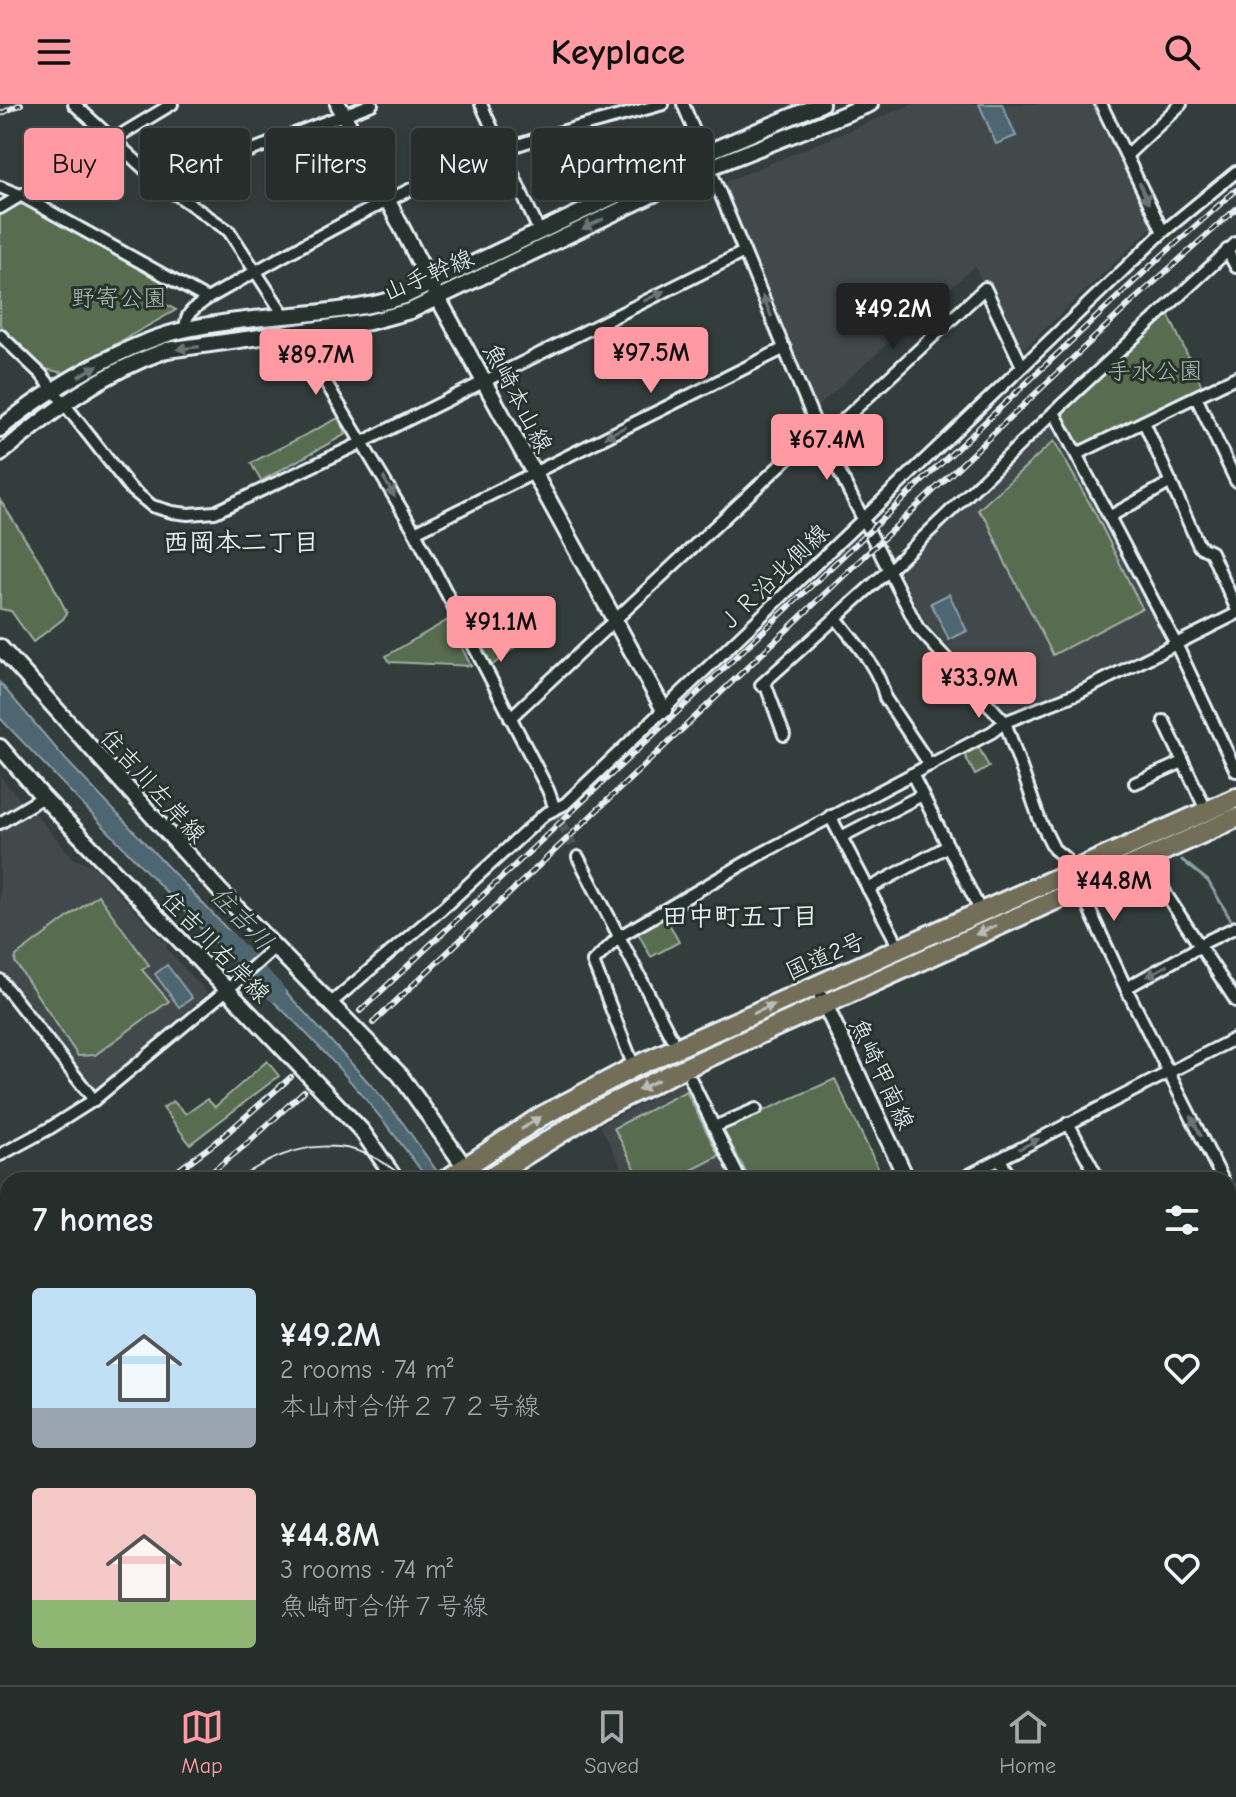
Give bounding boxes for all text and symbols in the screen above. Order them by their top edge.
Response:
icon: menu [32,30,76,74]
icon: search [1160,30,1204,74]
text: Keyplace [551,32,685,73]
chip: Buy [24,128,124,200]
chip: Rent [140,128,250,200]
chip: Filters [266,128,395,200]
chip: New [411,128,516,200]
chip: Apartment [532,128,713,200]
one-way arrow [1138,181,1151,205]
one-way arrow [581,217,604,230]
street label: 山手幹線 [378,243,478,307]
pin: ¥49.2M [828,283,958,351]
park label: 野寄公園 [71,284,167,312]
one-way arrow [643,290,665,304]
one-way arrow [761,294,774,318]
text: ¥49.2M [854,294,932,324]
pin: ¥97.5M [586,327,716,395]
pin: ¥89.7M [251,329,381,397]
street label: 魚崎本山線 [477,338,559,458]
text: ¥97.5M [612,338,690,368]
text: ¥89.7M [277,340,355,370]
one-way arrow [175,341,200,354]
park label: 手水公園 [1107,357,1203,385]
one-way arrow [77,364,99,378]
pin: ¥67.4M [762,414,892,482]
text: ¥67.4M [789,425,865,455]
one-way arrow [603,426,626,439]
one-way arrow [382,476,396,498]
street label: ＪＲ沿北側線 [711,518,835,638]
district label: 西岡本二丁目 [163,528,319,558]
pin: ¥91.1M [436,596,566,664]
text: ¥91.1M [465,607,537,637]
pin: ¥33.9M [914,652,1044,720]
text: ¥33.9M [940,663,1018,693]
street label: 住吉川左岸線 [94,723,212,849]
pin: ¥44.8M [1049,855,1179,923]
text: ¥44.8M [1076,866,1152,896]
water label: 住吉川 [203,880,279,957]
street label: 住吉川右岸線 [156,885,276,1009]
district label: 田中町五丁目 [662,902,818,932]
one-way arrow [974,923,998,937]
street label: 国道2号 [781,926,869,986]
one-way arrow [1146,964,1168,978]
one-way arrow [752,1003,776,1016]
street label: 魚崎甲南線 [844,1014,920,1134]
one-way arrow [636,1078,660,1092]
one-way arrow [1189,1115,1203,1138]
one-way arrow [520,1117,542,1131]
one-way arrow [1017,1138,1040,1151]
icon: filters [1160,1198,1204,1242]
text: 7 homes [32,1200,153,1240]
text: ¥49.2M [280,1315,381,1355]
icon: home [96,1320,192,1416]
icon: heart [1160,1346,1204,1390]
text: 2 rooms · 74 m² [280,1355,453,1385]
text: 本山村合併２７２号線 [280,1392,540,1422]
text: ¥44.8M [280,1515,380,1555]
icon: home [96,1520,192,1616]
icon: heart [1160,1546,1204,1590]
text: 3 rooms · 74 m² [280,1555,453,1585]
text: 魚崎町合併７号線 [280,1592,488,1622]
tab: Map [180,1705,224,1779]
tab: Saved [584,1705,639,1779]
tab: Home [999,1705,1056,1779]

